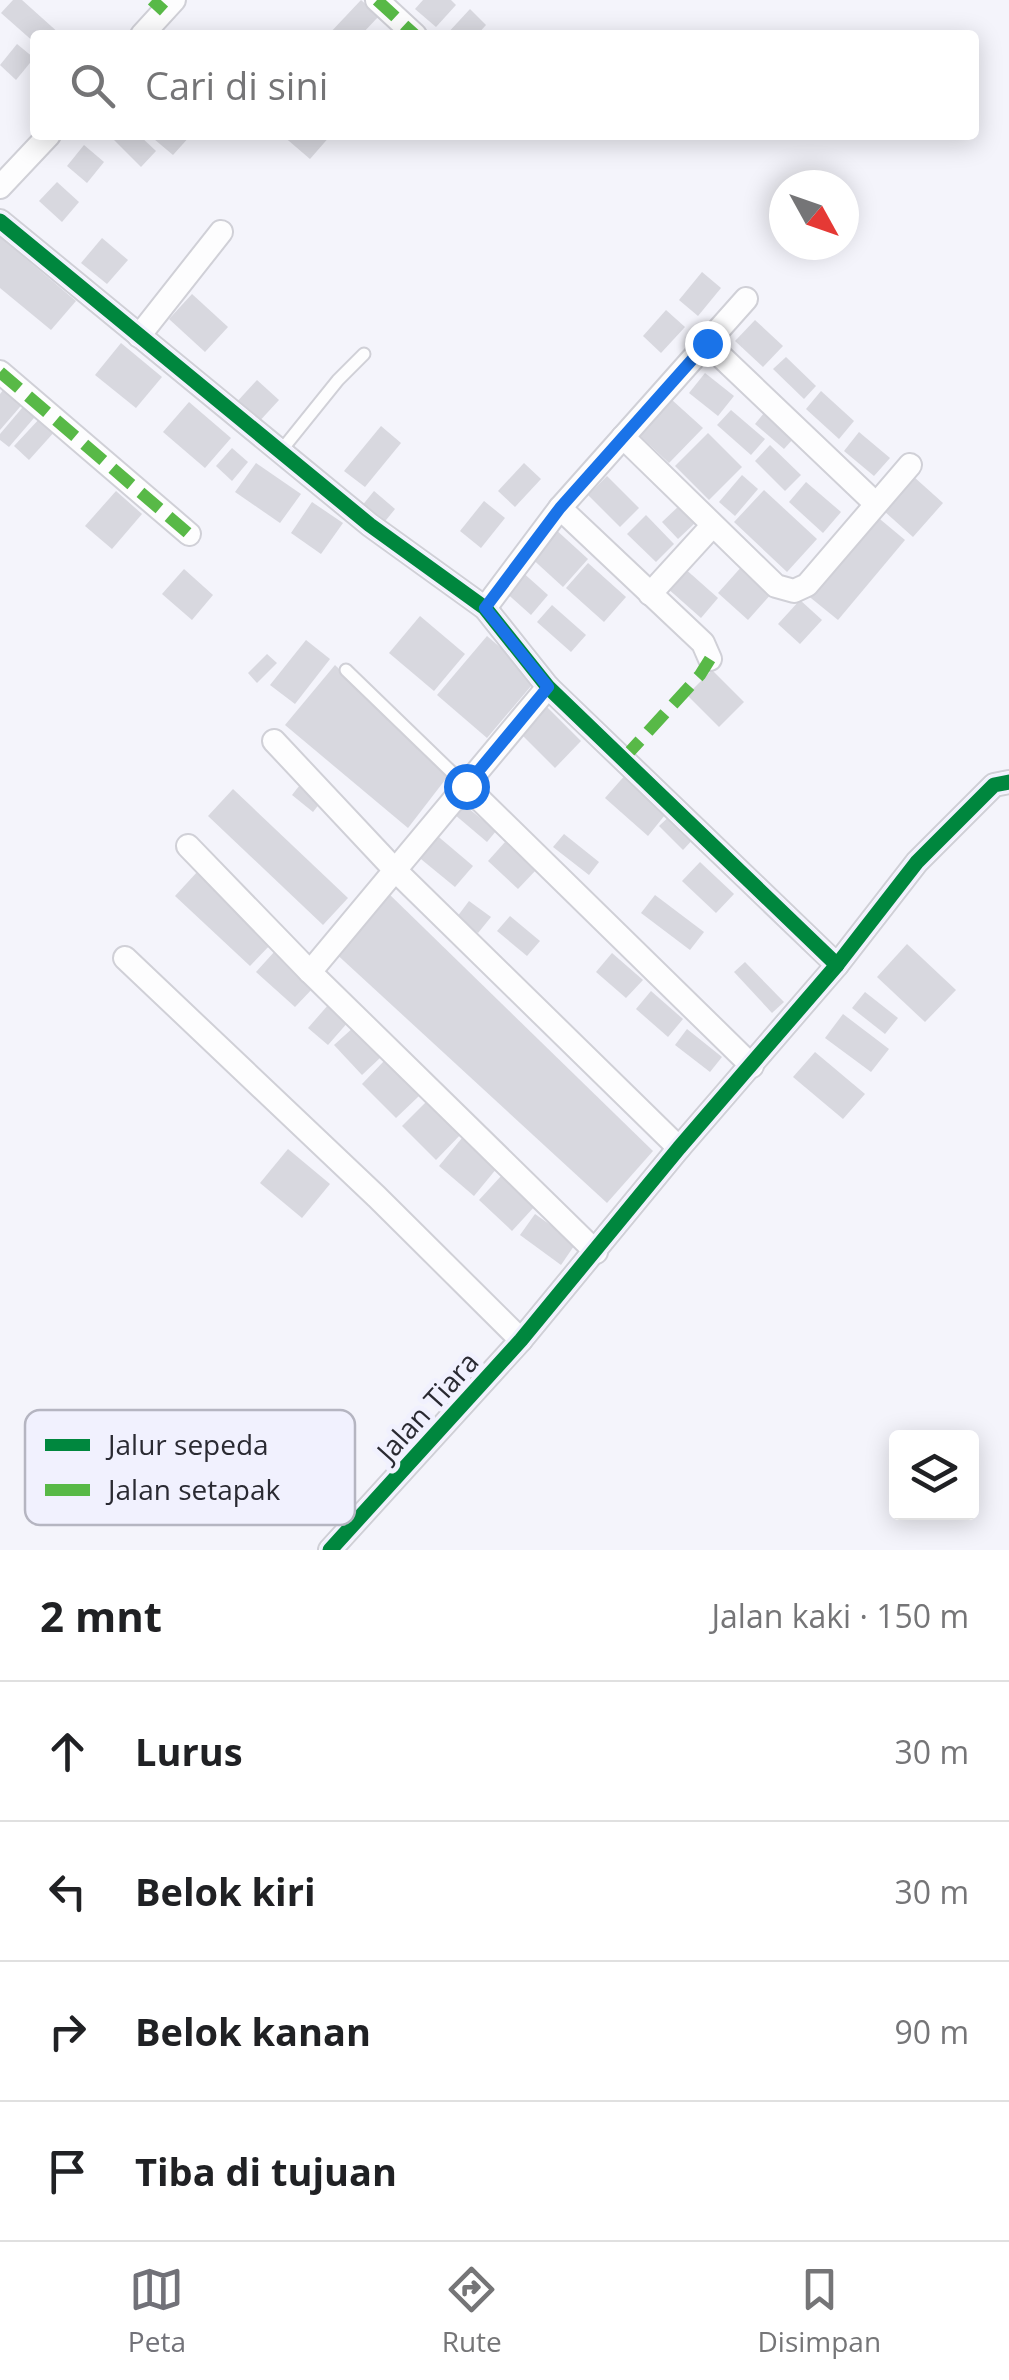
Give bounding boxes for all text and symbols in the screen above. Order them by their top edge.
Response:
search box [30,30,979,140]
icon: search [65,58,120,113]
text: Cari di sini [145,59,328,111]
north arrow [769,170,859,260]
route end [685,321,731,367]
route start [444,764,490,810]
street label: Jalan Tiara [366,1343,486,1471]
legend [25,1410,355,1525]
text: Jalur sepeda [105,1425,269,1463]
map controls [889,1430,979,1520]
button: layers [889,1430,979,1520]
text: Jalan setapak [105,1470,280,1508]
text: 2 mnt [40,1587,162,1644]
text: Jalan kaki · 150 m [711,1594,969,1637]
icon: ahead [40,1724,95,1779]
text: Lurus [135,1725,243,1777]
text: 30 m [894,1730,969,1773]
icon: left [40,1864,95,1919]
text: Belok kiri [135,1865,316,1917]
text: 30 m [894,1870,969,1913]
icon: right [40,2004,95,2059]
text: Belok kanan [135,2005,371,2057]
text: 90 m [894,2010,969,2053]
icon: arrive [40,2144,95,2199]
text: Tiba di tujuan [135,2145,397,2197]
tab: Peta [128,2262,186,2360]
tab: Rute [442,2262,502,2360]
tab: Disimpan [758,2262,881,2360]

